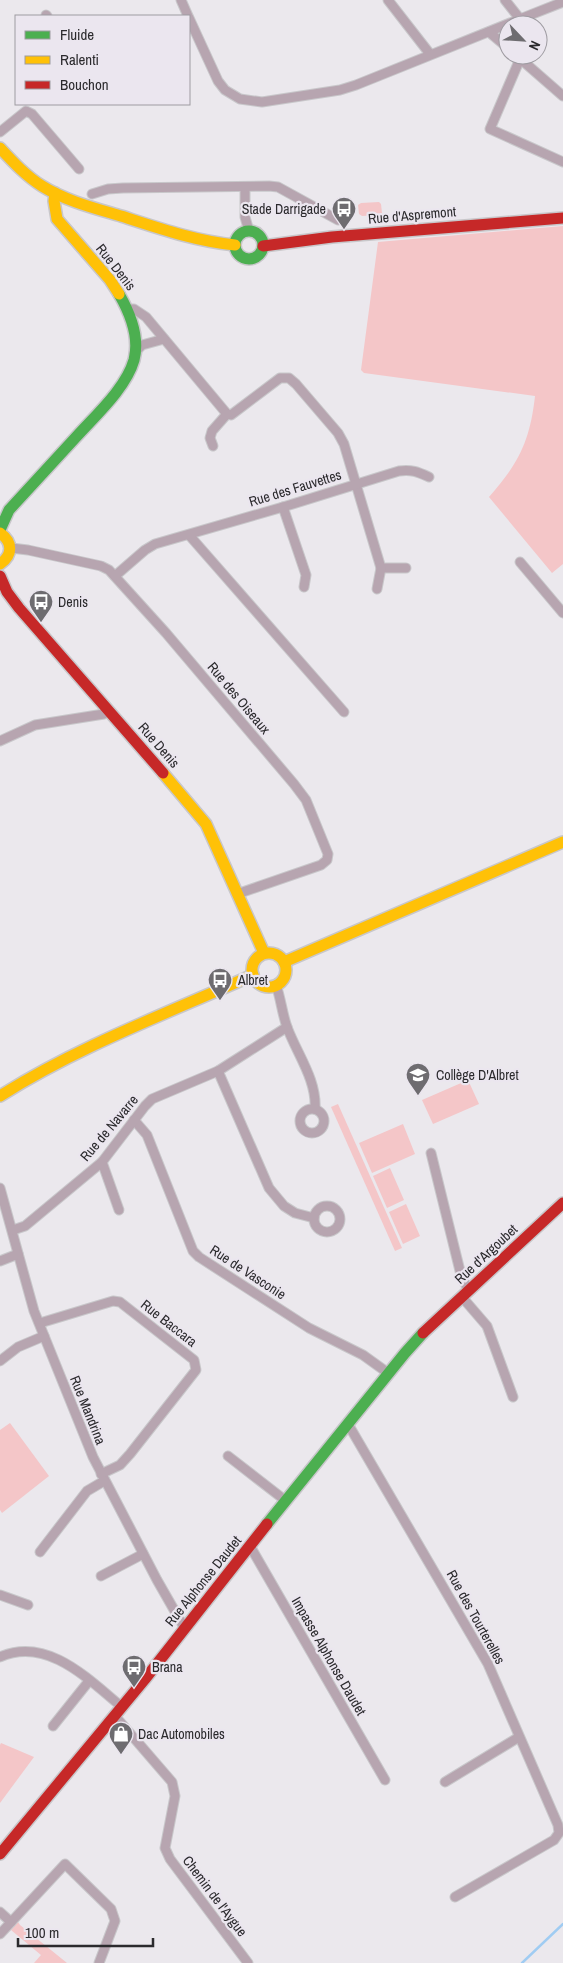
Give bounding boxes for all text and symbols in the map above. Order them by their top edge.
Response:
legend [15,15,190,105]
north arrow [498,15,548,65]
text: Fluide [60,24,94,45]
text: N [525,38,545,53]
text: Ralenti [60,49,99,70]
text: Bouchon [60,74,109,95]
bus stop icon: Stade Darrigade [331,196,357,230]
place label: Stade Darrigade [242,200,326,218]
street label: Rue d'Aspremont [367,202,457,228]
street label: Rue Denis [92,240,140,294]
street label: Rue des Fauvettes [247,465,344,511]
bus stop icon: Denis [28,589,54,623]
place label: Denis [58,593,88,611]
street label: Rue des Oiseaux [204,658,275,738]
street label: Rue Denis [134,719,184,772]
bus stop icon: Albret [207,967,233,1001]
place label: Albret [237,971,268,989]
school or university icon: Collège D'Albret [405,1062,431,1096]
place label: Collège D'Albret [436,1066,519,1084]
street label: Rue de Navarre [76,1091,142,1165]
street label: Rue d'Argoubet [451,1220,521,1288]
street label: Rue de Vasconie [207,1241,289,1303]
street label: Rue Baccara [137,1295,201,1351]
street label: Rue Mandrina [66,1373,110,1448]
street label: Rue Alphonse Daudet [161,1532,245,1630]
street label: Rue des Tourterelles [443,1567,509,1668]
street label: Impasse Alphonse Daudet [288,1593,370,1719]
bus stop icon: Brana [121,1654,147,1688]
place label: Brana [152,1658,183,1676]
shop icon: Dac Automobiles [108,1721,134,1755]
place label: Dac Automobiles [138,1725,225,1743]
street label: Chemin de l'Aygue [179,1852,251,1940]
scale bar [18,1916,152,1948]
text: 100 m [25,1922,59,1943]

